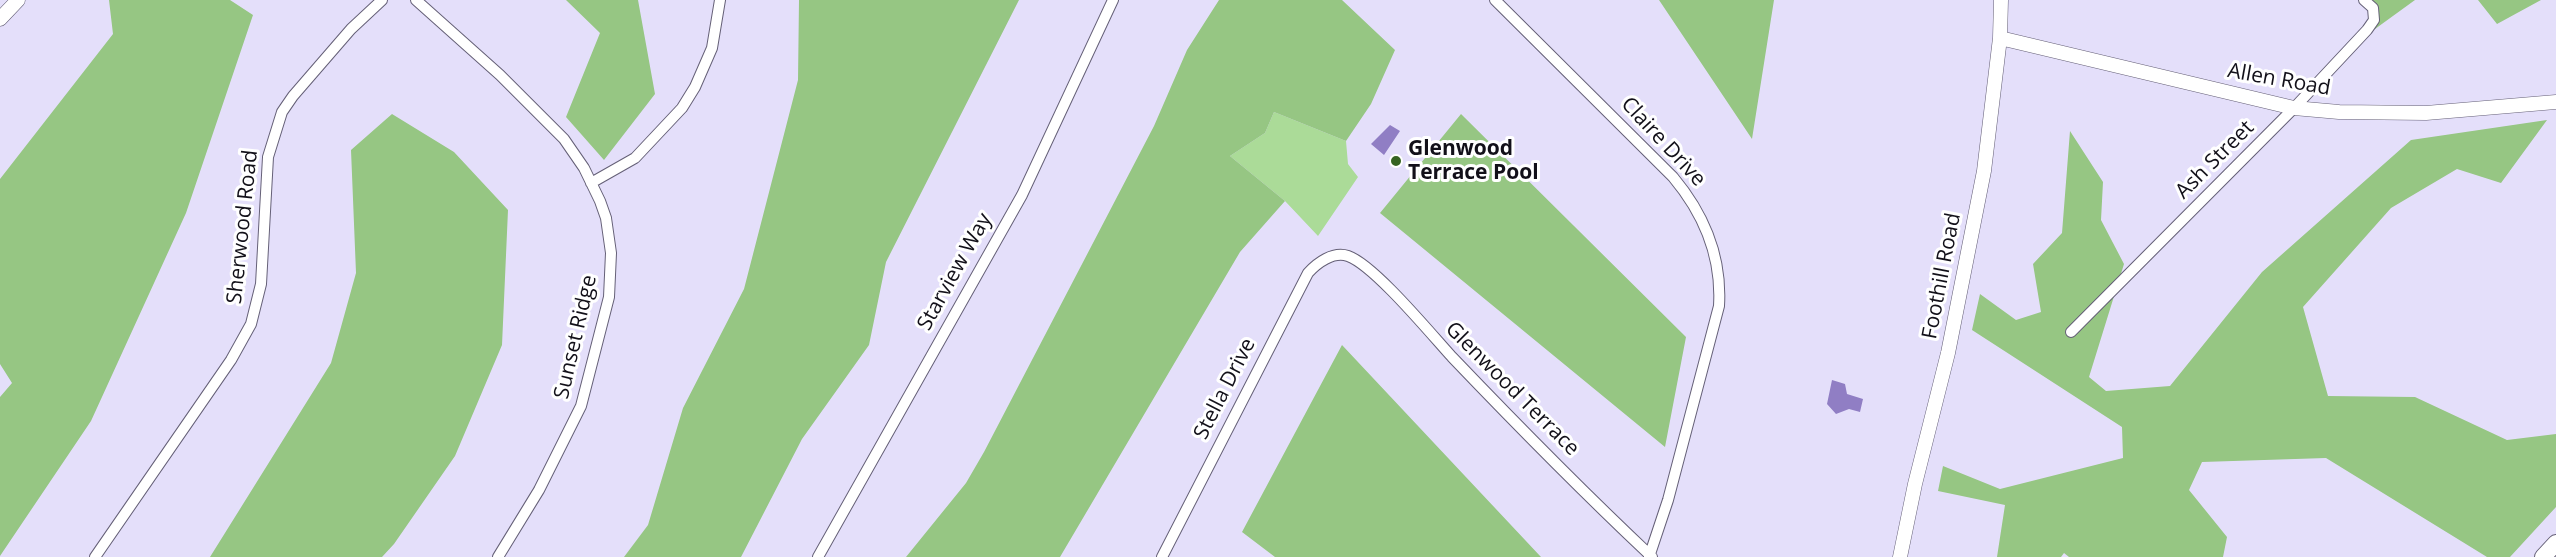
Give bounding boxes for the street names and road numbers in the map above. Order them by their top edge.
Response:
street label: Allen Road [2226,59,2332,101]
street label: Claire Drive [1615,92,1711,192]
street label: Ash Street [2171,116,2259,204]
street label: Sherwood Road [222,149,264,305]
street label: Starview Way [912,209,998,335]
street label: Foothill Road [1917,211,1967,341]
street label: Sunset Ridge [550,273,602,401]
street label: Glenwood Terrace [1440,317,1584,461]
street label: Stella Drive [1189,334,1261,444]

